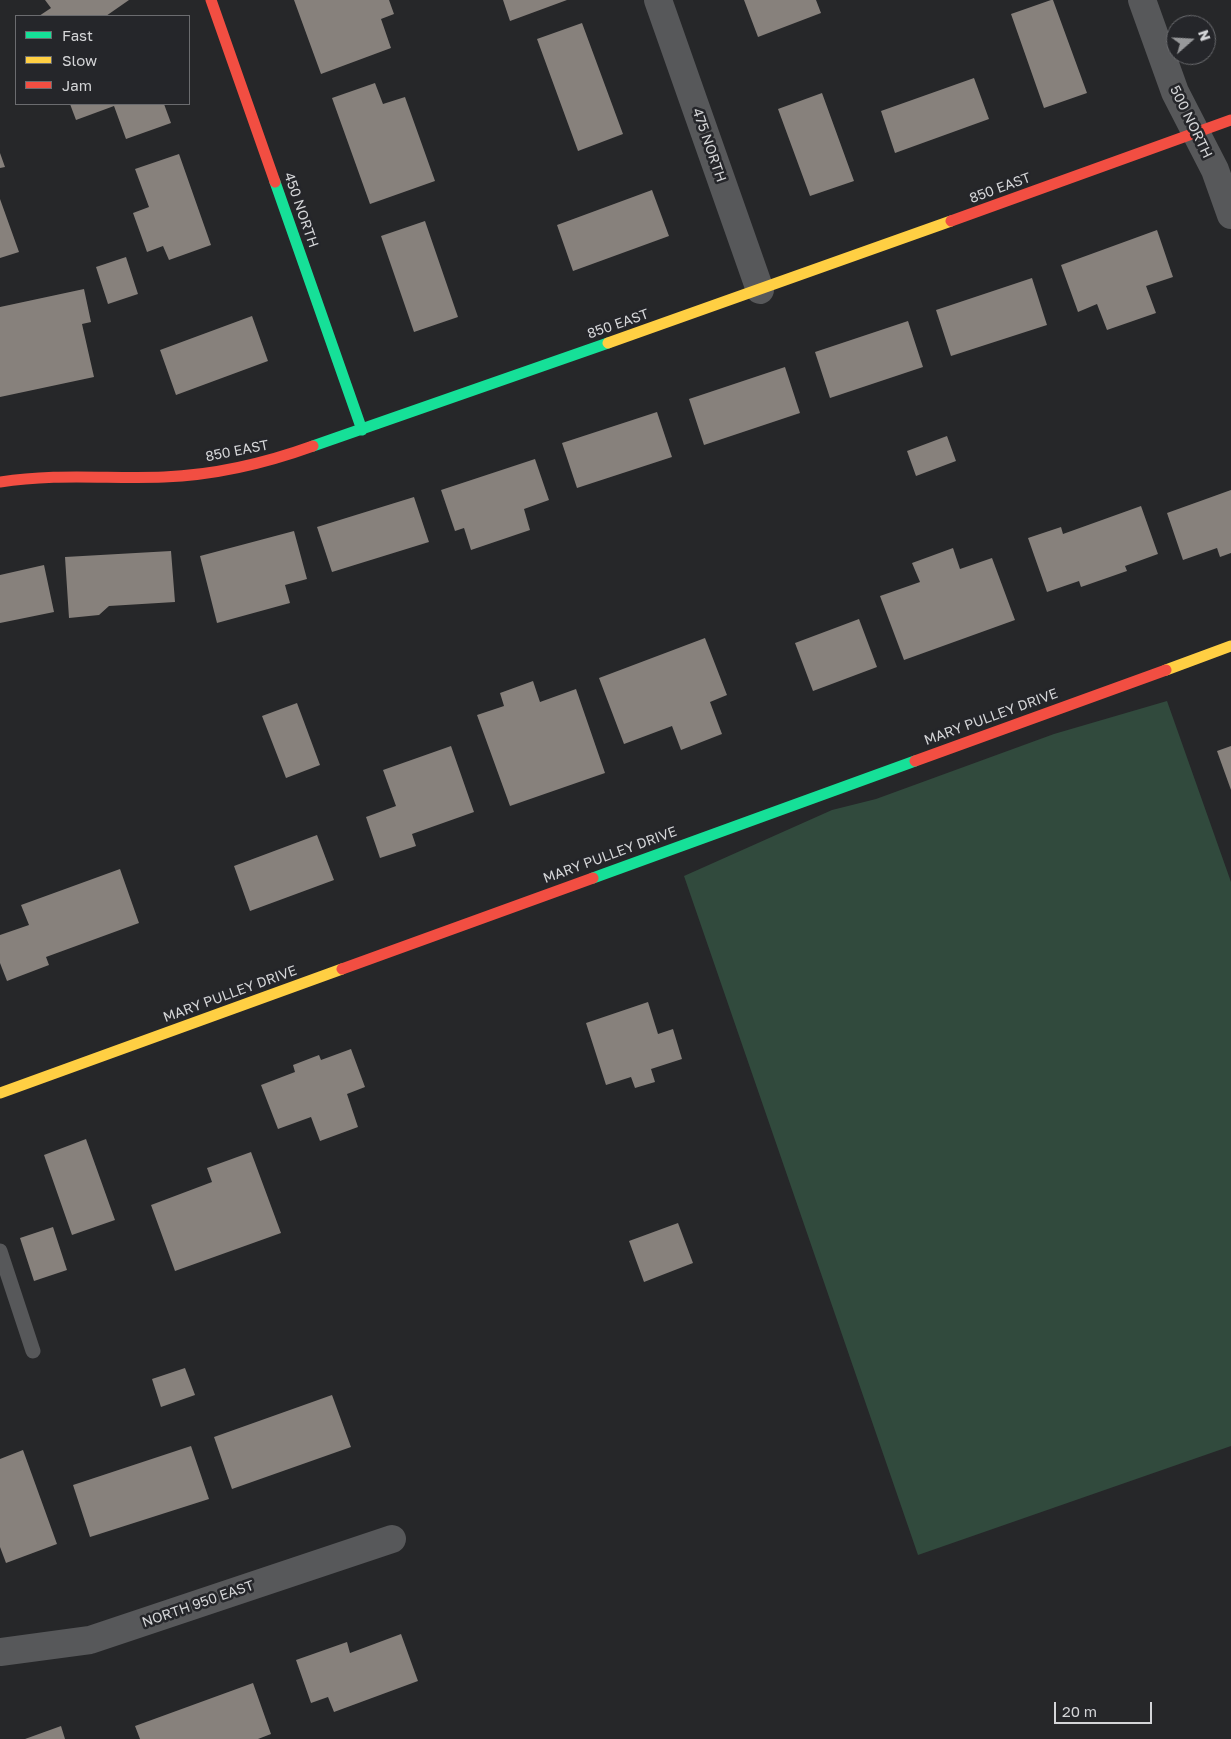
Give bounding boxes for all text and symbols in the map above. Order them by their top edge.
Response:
legend [15,15,190,105]
north arrow [1166,15,1216,65]
text: Fast [62,26,93,44]
text: N [1195,27,1214,43]
text: Slow [62,51,97,69]
text: Jam [62,76,92,94]
street label: 500 NORTH [1166,83,1216,161]
street label: 475 NORTH [688,106,730,184]
street label: 850 EAST [967,169,1033,207]
street label: 450 NORTH [280,170,322,250]
street label: 850 EAST [585,306,651,342]
street label: 850 EAST [204,437,270,465]
street label: MARY PULLEY DRIVE [922,685,1060,749]
street label: MARY PULLEY DRIVE [541,823,679,887]
street label: MARY PULLEY DRIVE [161,962,299,1026]
street label: NORTH 950 EAST [140,1577,256,1631]
scale bar [1056,1692,1154,1724]
text: 20 m [1062,1702,1097,1720]

